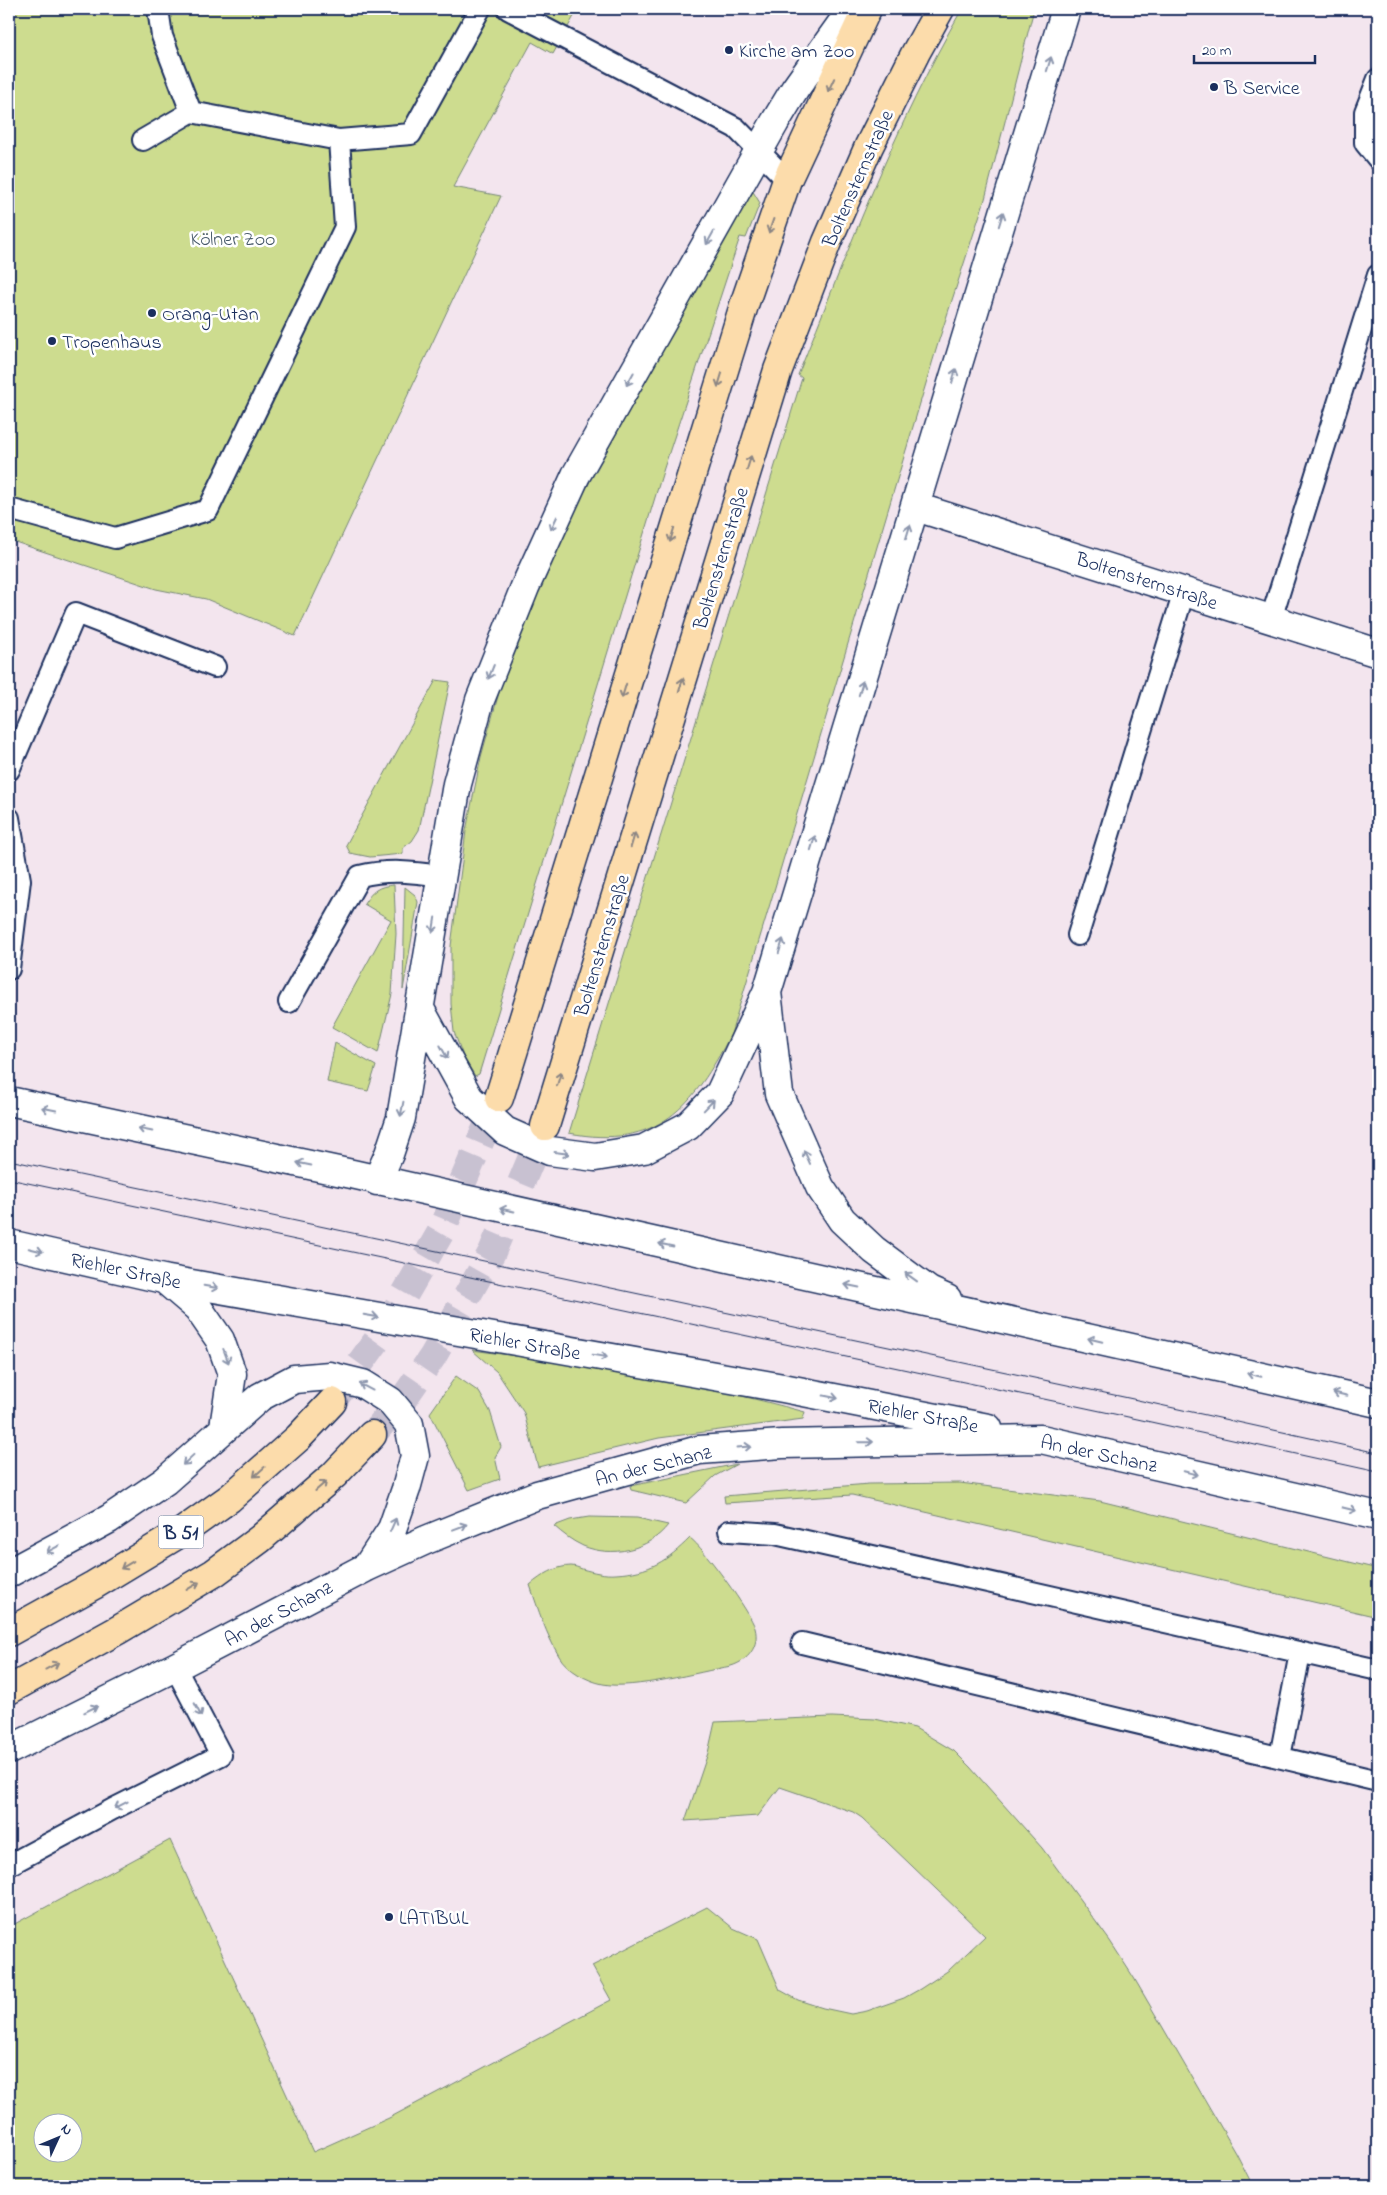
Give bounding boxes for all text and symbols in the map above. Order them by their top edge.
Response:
scale bar [1194,32,1316,64]
place label: Kirche am Zoo [739,38,854,67]
text: 20 m [1202,40,1232,62]
marker: Kirche am Zoo [723,44,735,56]
one-way arrow [1045,57,1054,72]
place label: B Service [1223,75,1300,104]
one-way arrow [826,77,836,92]
marker: B Service [1208,81,1220,93]
street label: Boltensternstraße [816,106,903,253]
one-way arrow [996,212,1006,228]
one-way arrow [766,217,775,233]
park label: Kölner Zoo [190,226,276,255]
one-way arrow [705,230,715,245]
place label: Orang-Utan [162,301,259,331]
marker: Orang-Utan [146,307,158,319]
place label: Tropenhaus [62,329,162,358]
marker: Tropenhaus [46,335,58,347]
one-way arrow [950,369,960,385]
one-way arrow [625,372,635,386]
one-way arrow [715,372,725,388]
one-way arrow [745,455,755,471]
street label: Boltensternstraße [687,484,758,634]
one-way arrow [549,515,559,530]
one-way arrow [904,525,914,541]
one-way arrow [666,527,676,543]
street label: Boltensternstraße [1071,546,1221,619]
one-way arrow [486,664,495,679]
one-way arrow [676,678,686,694]
one-way arrow [856,680,866,696]
one-way arrow [618,682,628,698]
one-way arrow [628,833,638,849]
one-way arrow [809,836,818,851]
street label: Boltensternstraße [568,871,639,1021]
one-way arrow [429,916,439,932]
one-way arrow [777,938,787,954]
one-way arrow [439,1044,449,1059]
one-way arrow [555,1072,565,1088]
one-way arrow [703,1099,715,1111]
one-way arrow [397,1101,407,1117]
one-way arrow [42,1104,58,1113]
one-way arrow [137,1125,153,1134]
one-way arrow [553,1148,569,1158]
one-way arrow [802,1150,812,1165]
one-way arrow [296,1159,312,1168]
one-way arrow [500,1205,516,1214]
one-way arrow [658,1240,674,1249]
one-way arrow [28,1246,44,1255]
street label: Riehler Straße [67,1247,184,1298]
one-way arrow [905,1272,918,1283]
one-way arrow [845,1281,861,1290]
one-way arrow [203,1283,219,1293]
one-way arrow [363,1311,379,1321]
street label: Riehler Straße [467,1321,583,1370]
one-way arrow [1088,1335,1104,1344]
one-way arrow [222,1348,231,1363]
one-way arrow [592,1351,608,1361]
one-way arrow [1246,1370,1262,1379]
one-way arrow [359,1382,374,1392]
one-way arrow [1332,1389,1348,1398]
street label: Riehler Straße [864,1392,981,1442]
one-way arrow [822,1393,838,1403]
street label: An der Schanz [1037,1429,1160,1482]
one-way arrow [858,1437,874,1447]
street label: An der Schanz [592,1439,715,1496]
one-way arrow [736,1442,752,1451]
one-way arrow [182,1454,194,1466]
one-way arrow [253,1466,266,1478]
one-way arrow [1182,1469,1198,1478]
one-way arrow [314,1481,327,1492]
one-way arrow [1341,1505,1357,1514]
road number: B 51 [158,1515,204,1548]
one-way arrow [388,1518,398,1533]
one-way arrow [452,1522,467,1531]
one-way arrow [46,1545,61,1554]
one-way arrow [120,1561,134,1571]
street label: An der Schanz [220,1574,339,1656]
one-way arrow [185,1580,199,1590]
one-way arrow [44,1661,59,1671]
one-way arrow [83,1703,98,1713]
one-way arrow [193,1703,203,1718]
one-way arrow [113,1800,128,1810]
place label: LATIBUL [399,1905,469,1934]
marker: LATIBUL [383,1911,395,1923]
north arrow [32,2112,82,2162]
text: N [55,2119,77,2141]

